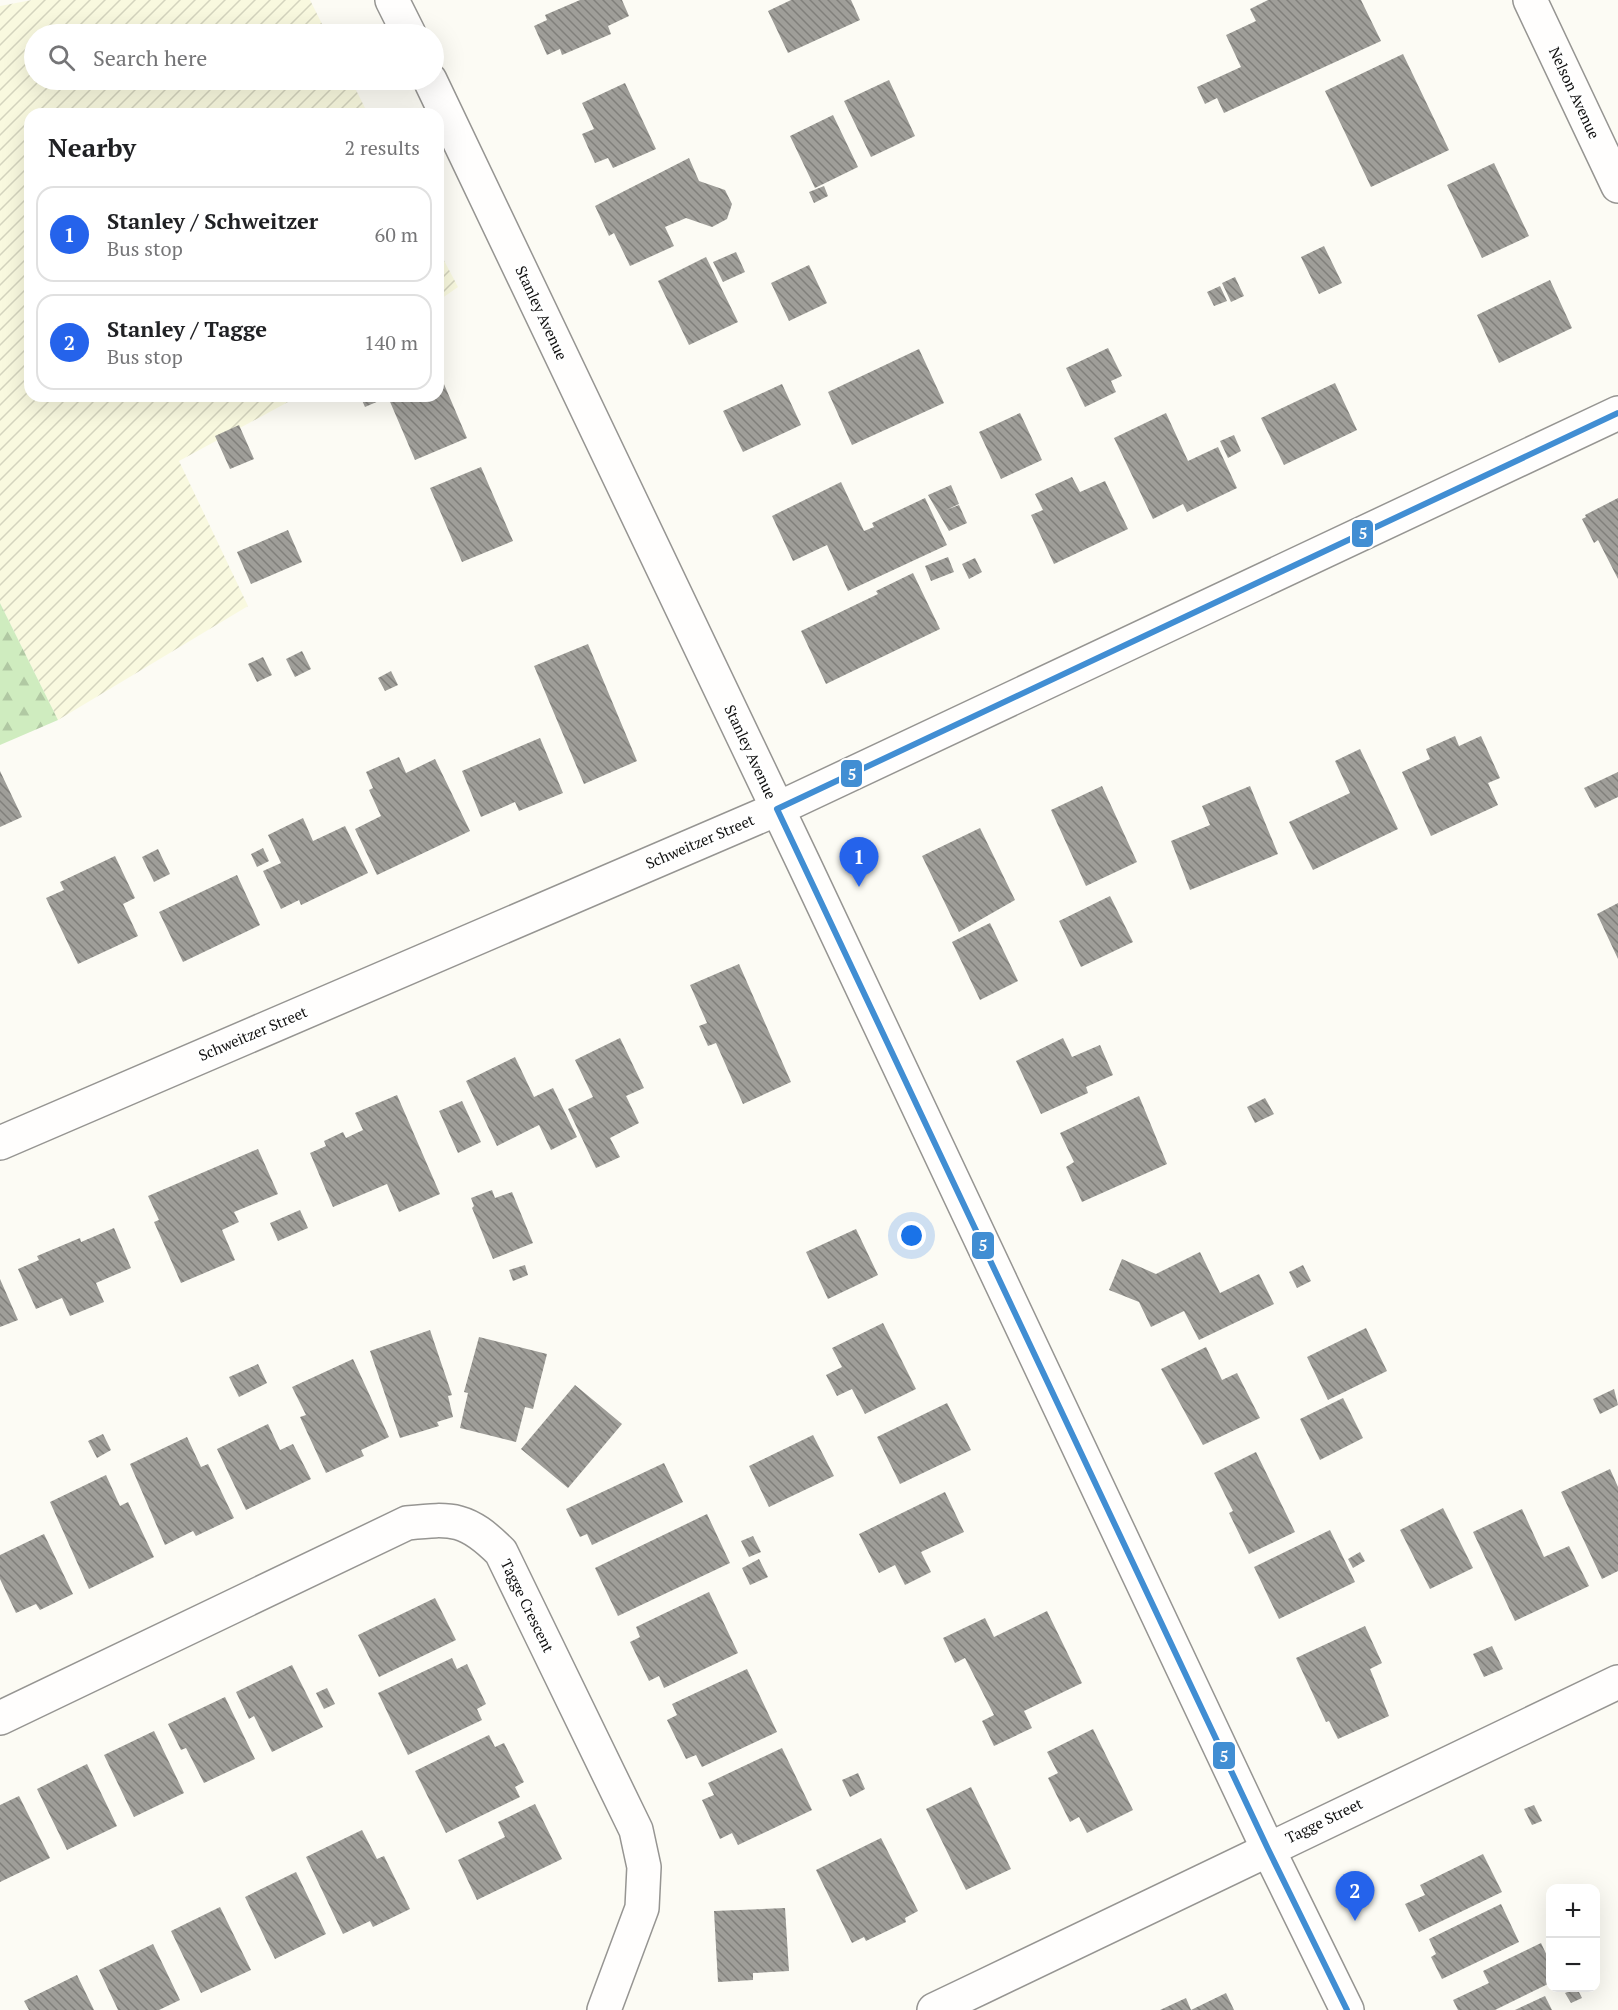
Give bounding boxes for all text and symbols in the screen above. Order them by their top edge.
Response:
search box [24,24,444,90]
icon: search [45,41,78,74]
text: Search here [93,43,207,72]
street label: Nelson Avenue [1545,43,1605,142]
text: Nearby [48,130,136,164]
text: 2 results [345,134,420,161]
text: Stanley / Schweitzer [107,206,318,235]
text: 1 [64,221,75,248]
text: 60 m [375,221,418,248]
text: Bus stop [107,235,183,262]
street label: Stanley Avenue [511,262,573,363]
text: Stanley / Tagge [107,314,267,343]
text: 2 [64,329,75,356]
text: 140 m [364,329,418,356]
text: Bus stop [107,343,183,370]
line badge: 5 [1351,519,1374,548]
text: 5 [1358,522,1368,544]
street label: Stanley Avenue [720,701,782,802]
line badge: 5 [840,759,863,788]
text: 5 [847,763,857,785]
street label: Schweitzer Street [642,809,757,873]
pin: 1 [840,838,878,887]
street label: Schweitzer Street [195,1001,310,1065]
your location [897,1221,926,1250]
line badge: 5 [971,1231,995,1260]
text: 5 [978,1234,988,1256]
street label: Tagge Crescent [497,1556,559,1656]
line badge: 5 [1212,1741,1236,1770]
text: 5 [1219,1745,1229,1767]
street label: Tagge Street [1282,1793,1366,1847]
pin: 2 [1336,1872,1374,1921]
map controls [1546,1884,1600,1992]
button: + [1546,1884,1600,1938]
button: − [1546,1938,1600,1992]

